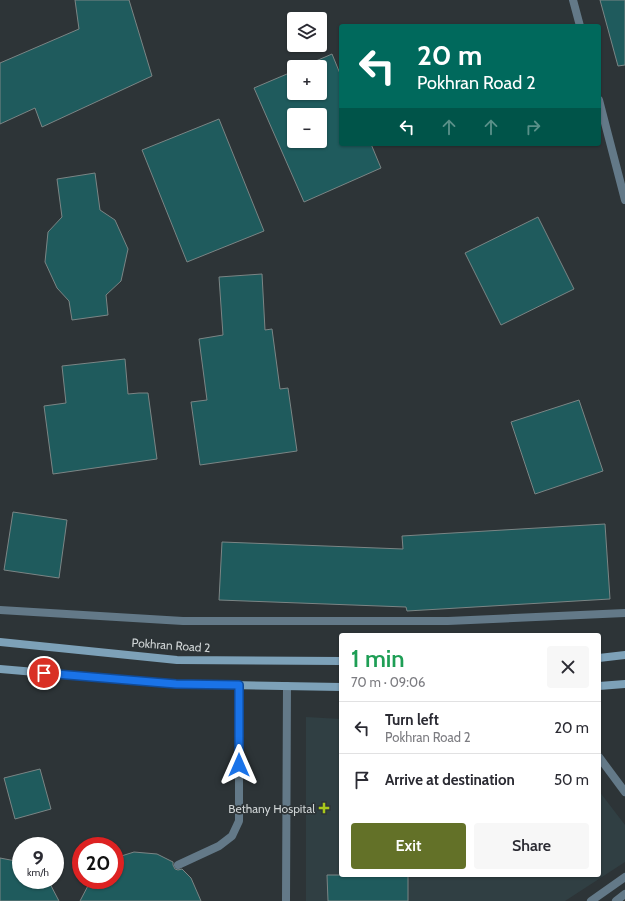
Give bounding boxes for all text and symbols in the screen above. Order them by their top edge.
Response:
map controls [287,12,327,148]
button: layers [287,12,327,52]
text: 20 m [417,38,482,72]
icon: left [351,40,403,92]
button: + [287,60,327,100]
text: Pokhran Road 2 [417,72,536,94]
button: − [287,108,327,148]
icon: left [396,116,418,138]
icon: ahead [438,116,460,138]
icon: ahead [480,116,502,138]
icon: right [522,116,544,138]
street label: Pokhran Road 2 [131,635,211,655]
text: 1 min [351,644,405,673]
button: close [547,646,589,688]
pin [27,656,61,690]
icon: arrive [33,662,55,684]
text: 70 m · 09:06 [351,674,425,690]
text: Turn left [385,711,439,729]
icon: left [351,717,373,739]
text: 20 m [554,719,589,737]
text: Pokhran Road 2 [385,729,471,745]
position arrow [218,744,260,786]
icon: arrive [351,769,373,791]
text: Arrive at destination [385,771,515,789]
text: 50 m [554,771,589,789]
place label: Bethany Hospital [228,801,315,816]
marker: Bethany Hospital [318,802,330,814]
button: Exit [351,823,466,869]
button: Share [474,823,589,869]
speed limit sign: 20 [72,837,124,889]
text: 9 [32,846,44,870]
text: km/h [27,866,49,879]

